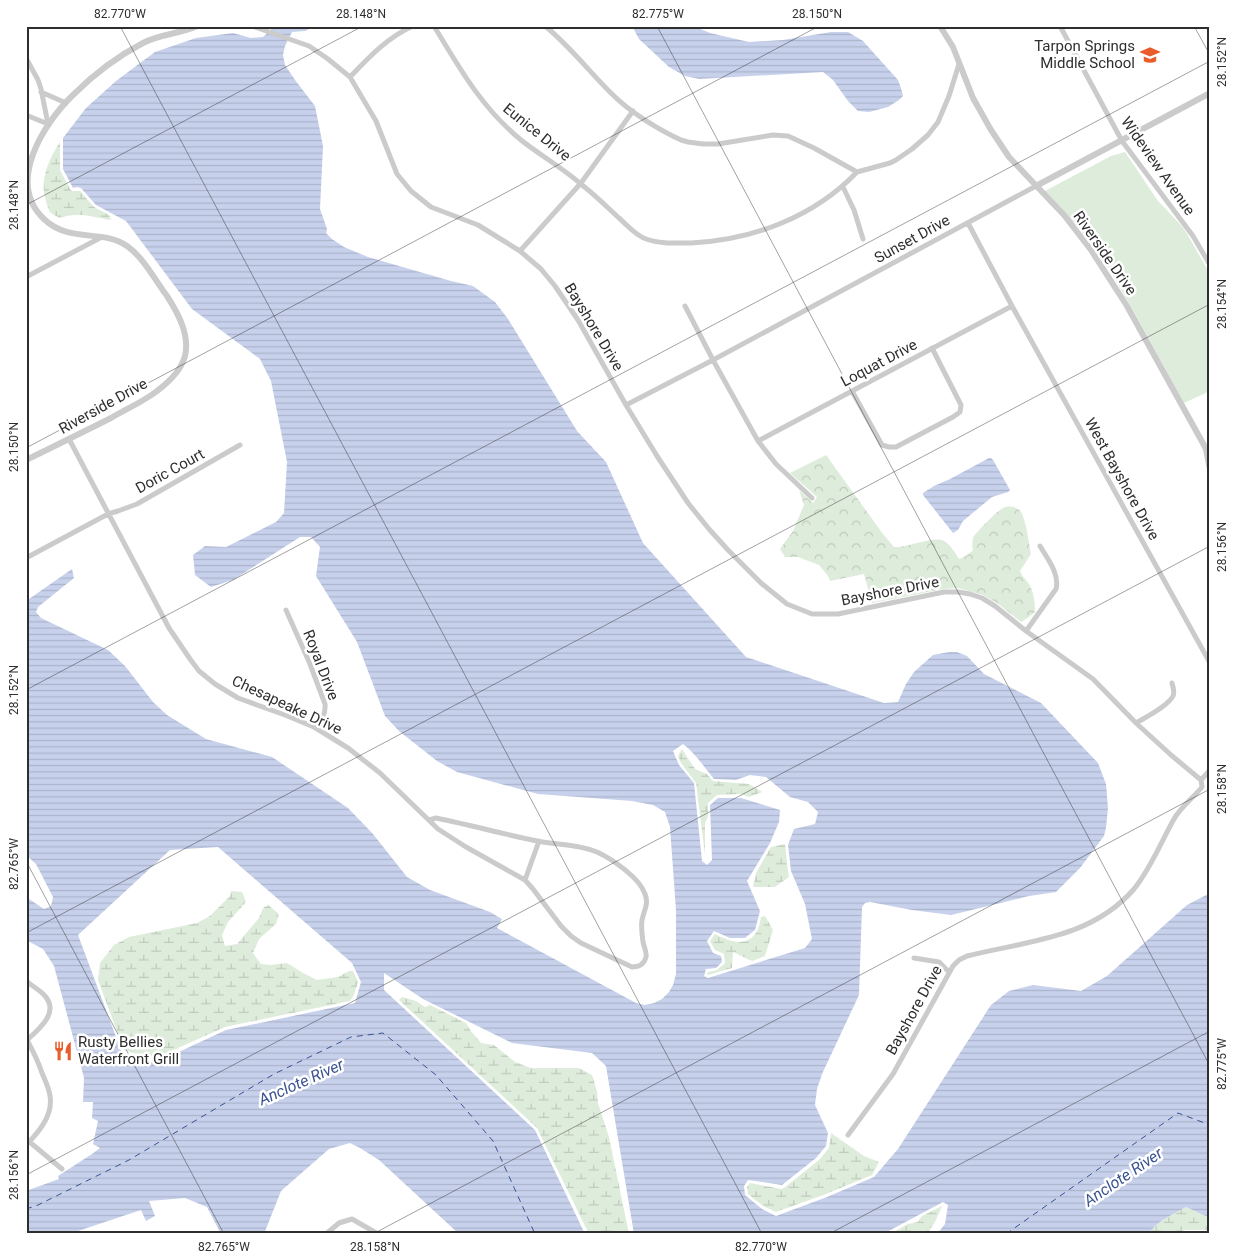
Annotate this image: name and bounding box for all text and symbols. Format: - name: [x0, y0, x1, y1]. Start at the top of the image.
- text: 82.770°W: [94, 7, 146, 21]
- text: 28.148°N: [336, 7, 386, 21]
- text: 82.775°W: [632, 7, 684, 21]
- text: 28.150°N: [792, 7, 842, 21]
- place label: Tarpon Springs Middle School: [1034, 37, 1135, 72]
- text: 28.152°N: [1215, 37, 1229, 87]
- school or university icon: Tarpon Springs Middle School: [1139, 44, 1161, 66]
- street label: Eunice Drive: [500, 99, 574, 165]
- street label: Wideview Avenue: [1117, 113, 1199, 219]
- text: 28.148°N: [7, 180, 21, 230]
- street label: Riverside Drive: [1069, 208, 1141, 298]
- street label: Sunset Drive: [871, 211, 953, 267]
- text: 28.154°N: [1215, 279, 1229, 329]
- street label: Bayshore Drive: [561, 280, 627, 374]
- street label: Loquat Drive: [838, 335, 920, 391]
- street label: Riverside Drive: [56, 374, 150, 438]
- street label: West Bayshore Drive: [1081, 415, 1163, 543]
- text: 28.150°N: [7, 422, 21, 472]
- street label: Doric Court: [133, 445, 208, 497]
- text: 28.156°N: [1215, 522, 1229, 572]
- street label: Bayshore Drive: [840, 573, 941, 609]
- street label: Royal Drive: [299, 627, 343, 703]
- text: 28.152°N: [7, 665, 21, 715]
- street label: Chesapeake Drive: [229, 672, 345, 738]
- text: 28.158°N: [1215, 764, 1229, 814]
- text: 82.765°W: [7, 838, 21, 890]
- street label: Bayshore Drive: [882, 962, 946, 1058]
- place label: Rusty Bellies Waterfront Grill: [78, 1033, 179, 1068]
- text: 82.775°W: [1215, 1038, 1229, 1090]
- restaurant icon: Rusty Bellies Waterfront Grill: [52, 1040, 74, 1062]
- water label: Anclote River: [255, 1055, 347, 1110]
- water label: Anclote River: [1079, 1143, 1167, 1211]
- text: 28.156°N: [7, 1150, 21, 1200]
- text: 82.765°W: [198, 1240, 250, 1254]
- text: 28.158°N: [350, 1240, 400, 1254]
- text: 82.770°W: [735, 1240, 787, 1254]

